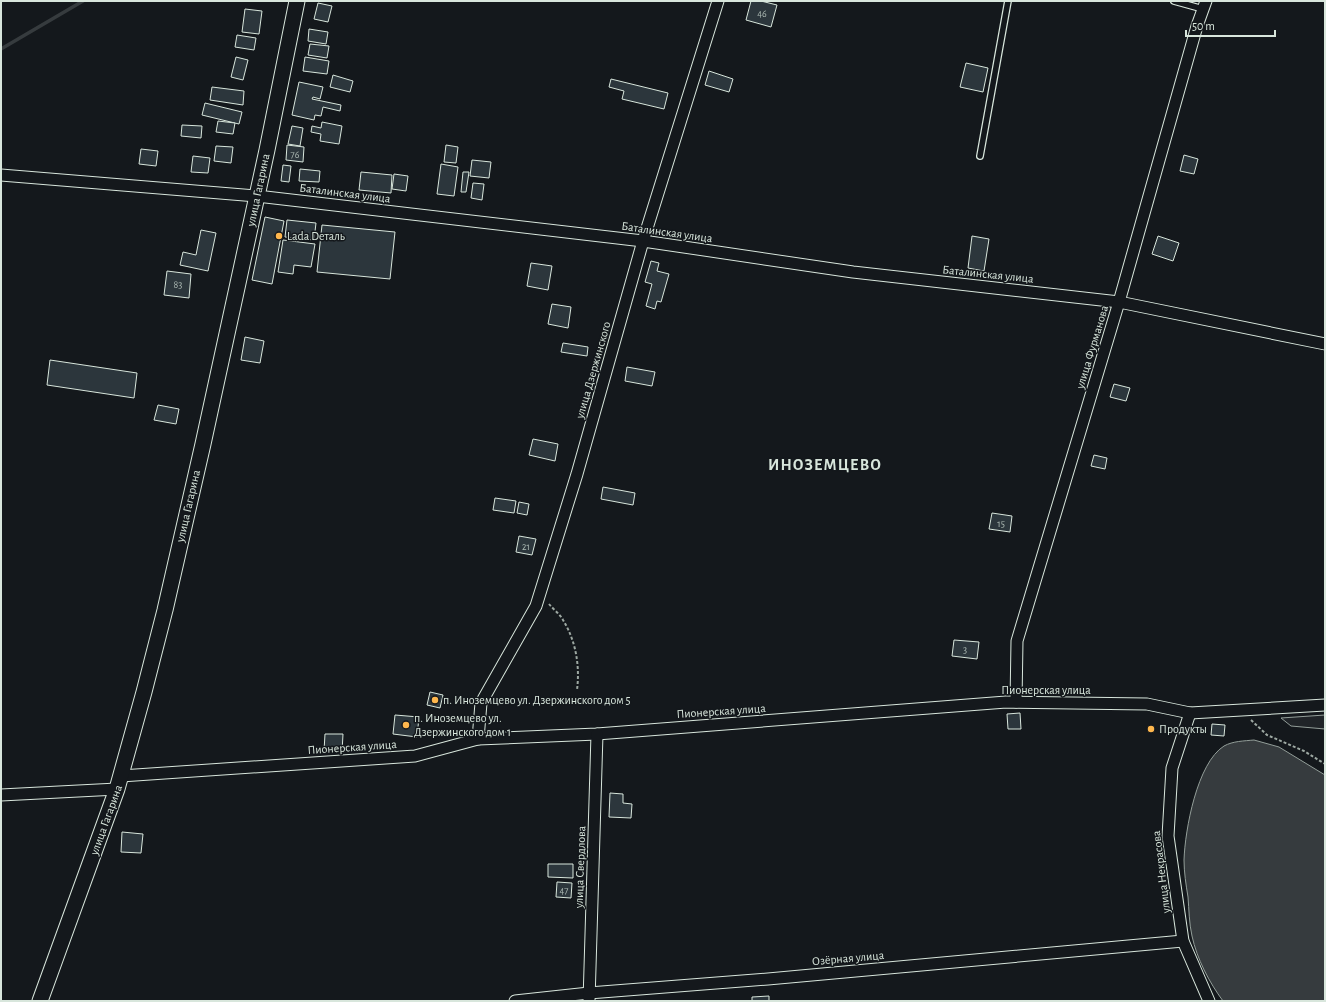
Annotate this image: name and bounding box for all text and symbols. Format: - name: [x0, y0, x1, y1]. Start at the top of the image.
- house number: 46: [757, 9, 767, 19]
- scale bar: [1186, 12, 1275, 38]
- text: 50 m: [1192, 20, 1215, 32]
- house number: 76: [291, 150, 300, 160]
- street label: улица Гагарина: [244, 152, 273, 229]
- street label: Баталинская улица: [299, 181, 392, 206]
- street label: Баталинская улица: [621, 220, 714, 245]
- place label: Lada Dеталь: [287, 230, 345, 242]
- marker: Lada Dеталь: [274, 231, 284, 241]
- street label: Баталинская улица: [942, 263, 1035, 286]
- house number: 83: [174, 280, 182, 290]
- street label: улица Фурманова: [1073, 303, 1111, 391]
- street label: улица Дзержинского: [573, 320, 614, 421]
- district label: ИНОЗЕМЦЕВО: [768, 457, 882, 473]
- street label: улица Гагарина: [174, 468, 203, 545]
- house number: 15: [997, 519, 1005, 529]
- house number: 21: [522, 542, 530, 552]
- house number: 3: [963, 645, 967, 655]
- street label: Пионерская улица: [1001, 684, 1091, 697]
- place label: п. Иноземцево ул. Дзержинского дом 5: [443, 694, 631, 707]
- marker: п. Иноземцево ул. Дзержинского дом 5: [430, 695, 440, 705]
- street label: Пионерская улица: [676, 702, 767, 721]
- place label: п. Иноземцево ул. Дзержинского дом 1: [414, 712, 511, 738]
- marker: п. Иноземцево ул. Дзержинского дом 1: [401, 720, 411, 730]
- place label: Продукты: [1159, 723, 1207, 736]
- marker: Продукты: [1146, 724, 1156, 734]
- street label: Пионерская улица: [307, 738, 398, 757]
- street label: улица Гагарина: [87, 783, 125, 858]
- street label: улица Свердлова: [573, 825, 588, 909]
- street label: улица Некрасова: [1150, 829, 1173, 915]
- house number: 47: [560, 886, 568, 896]
- street label: Озёрная улица: [811, 949, 885, 968]

